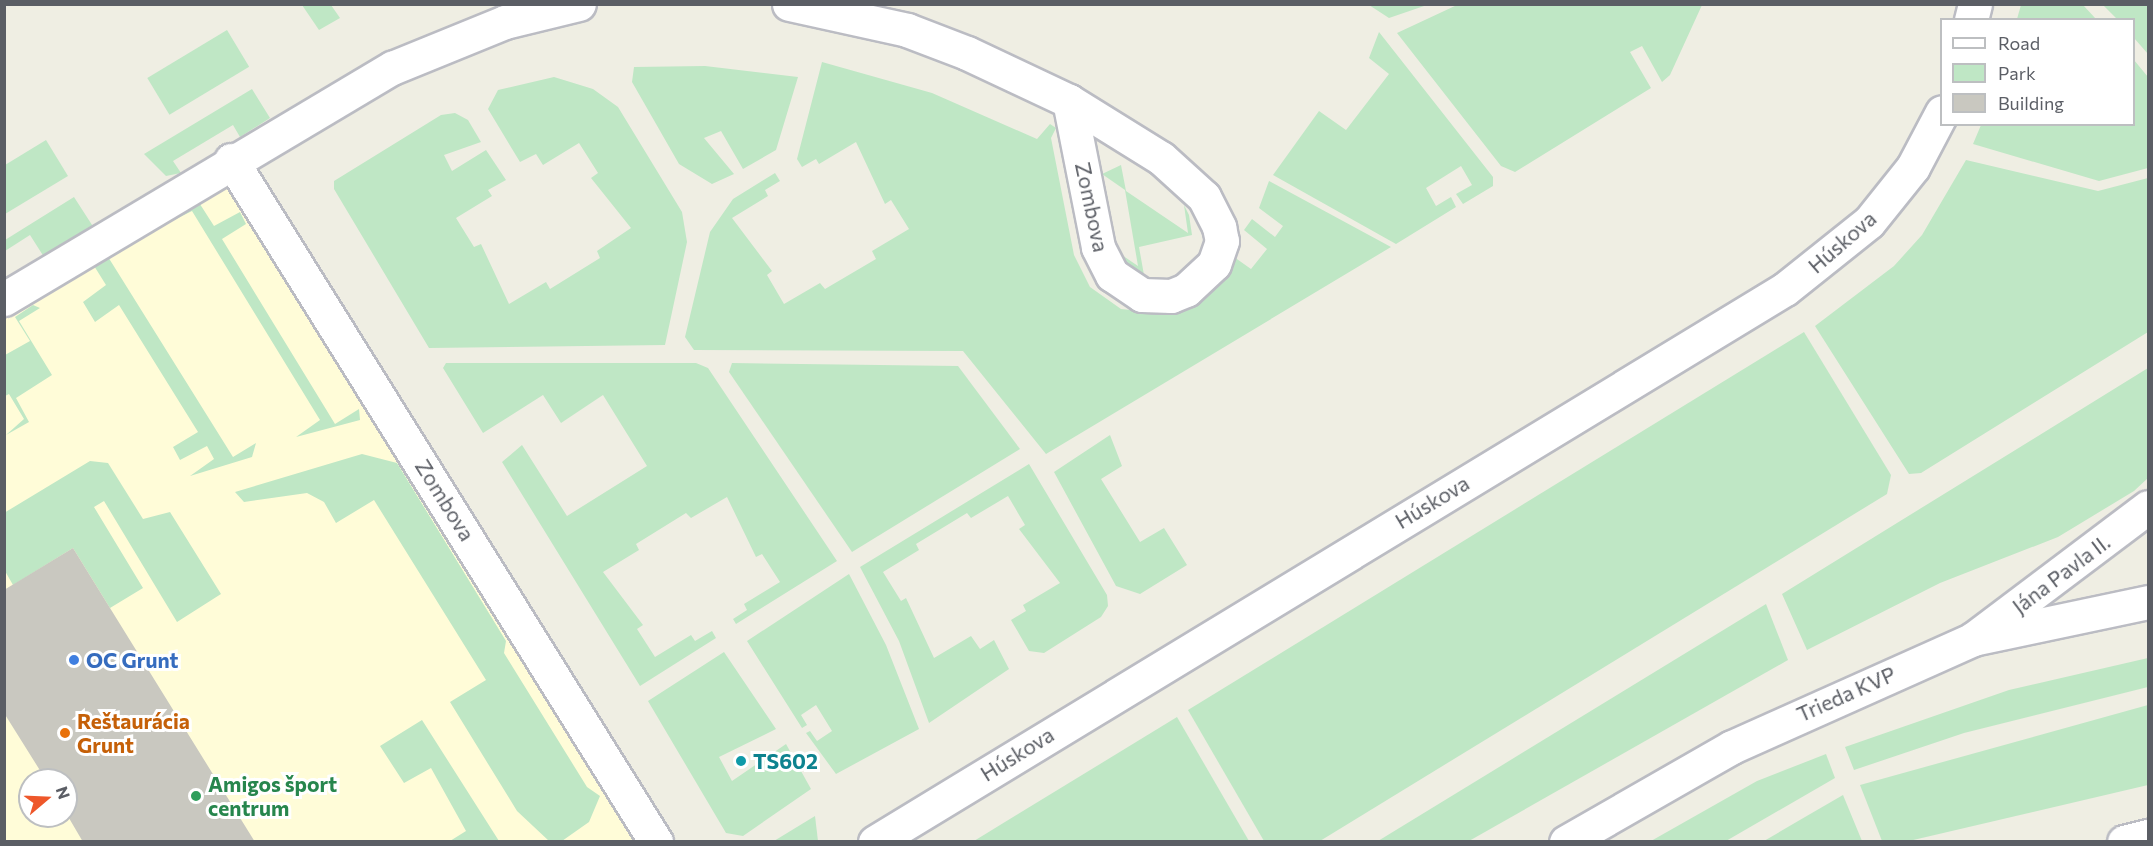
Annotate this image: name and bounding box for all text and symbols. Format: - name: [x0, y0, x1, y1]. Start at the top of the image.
- legend: [1940, 18, 2135, 126]
- text: Road: [1998, 32, 2040, 54]
- text: Park: [1998, 62, 2036, 84]
- text: Building: [1998, 92, 2064, 114]
- street label: Zombova: [1070, 160, 1114, 254]
- street label: Húskova: [1803, 206, 1881, 278]
- street label: Zombova: [410, 455, 480, 545]
- street label: Húskova: [1391, 470, 1473, 534]
- street label: Jána Pavla II.: [2007, 529, 2115, 619]
- place label: OC Grunt: [86, 647, 178, 673]
- marker: OC Grunt: [67, 653, 81, 667]
- street label: Trieda KVP: [1793, 661, 1899, 727]
- place label: Reštaurácia Grunt: [77, 708, 190, 758]
- street label: Húskova: [976, 722, 1058, 786]
- marker: Reštaurácia Grunt: [58, 726, 72, 740]
- place label: TS602: [753, 748, 818, 774]
- marker: TS602: [734, 754, 748, 768]
- north arrow: [18, 768, 78, 828]
- place label: Amigos šport centrum: [208, 771, 337, 821]
- text: N: [53, 784, 75, 801]
- marker: Amigos šport centrum: [189, 789, 203, 803]

